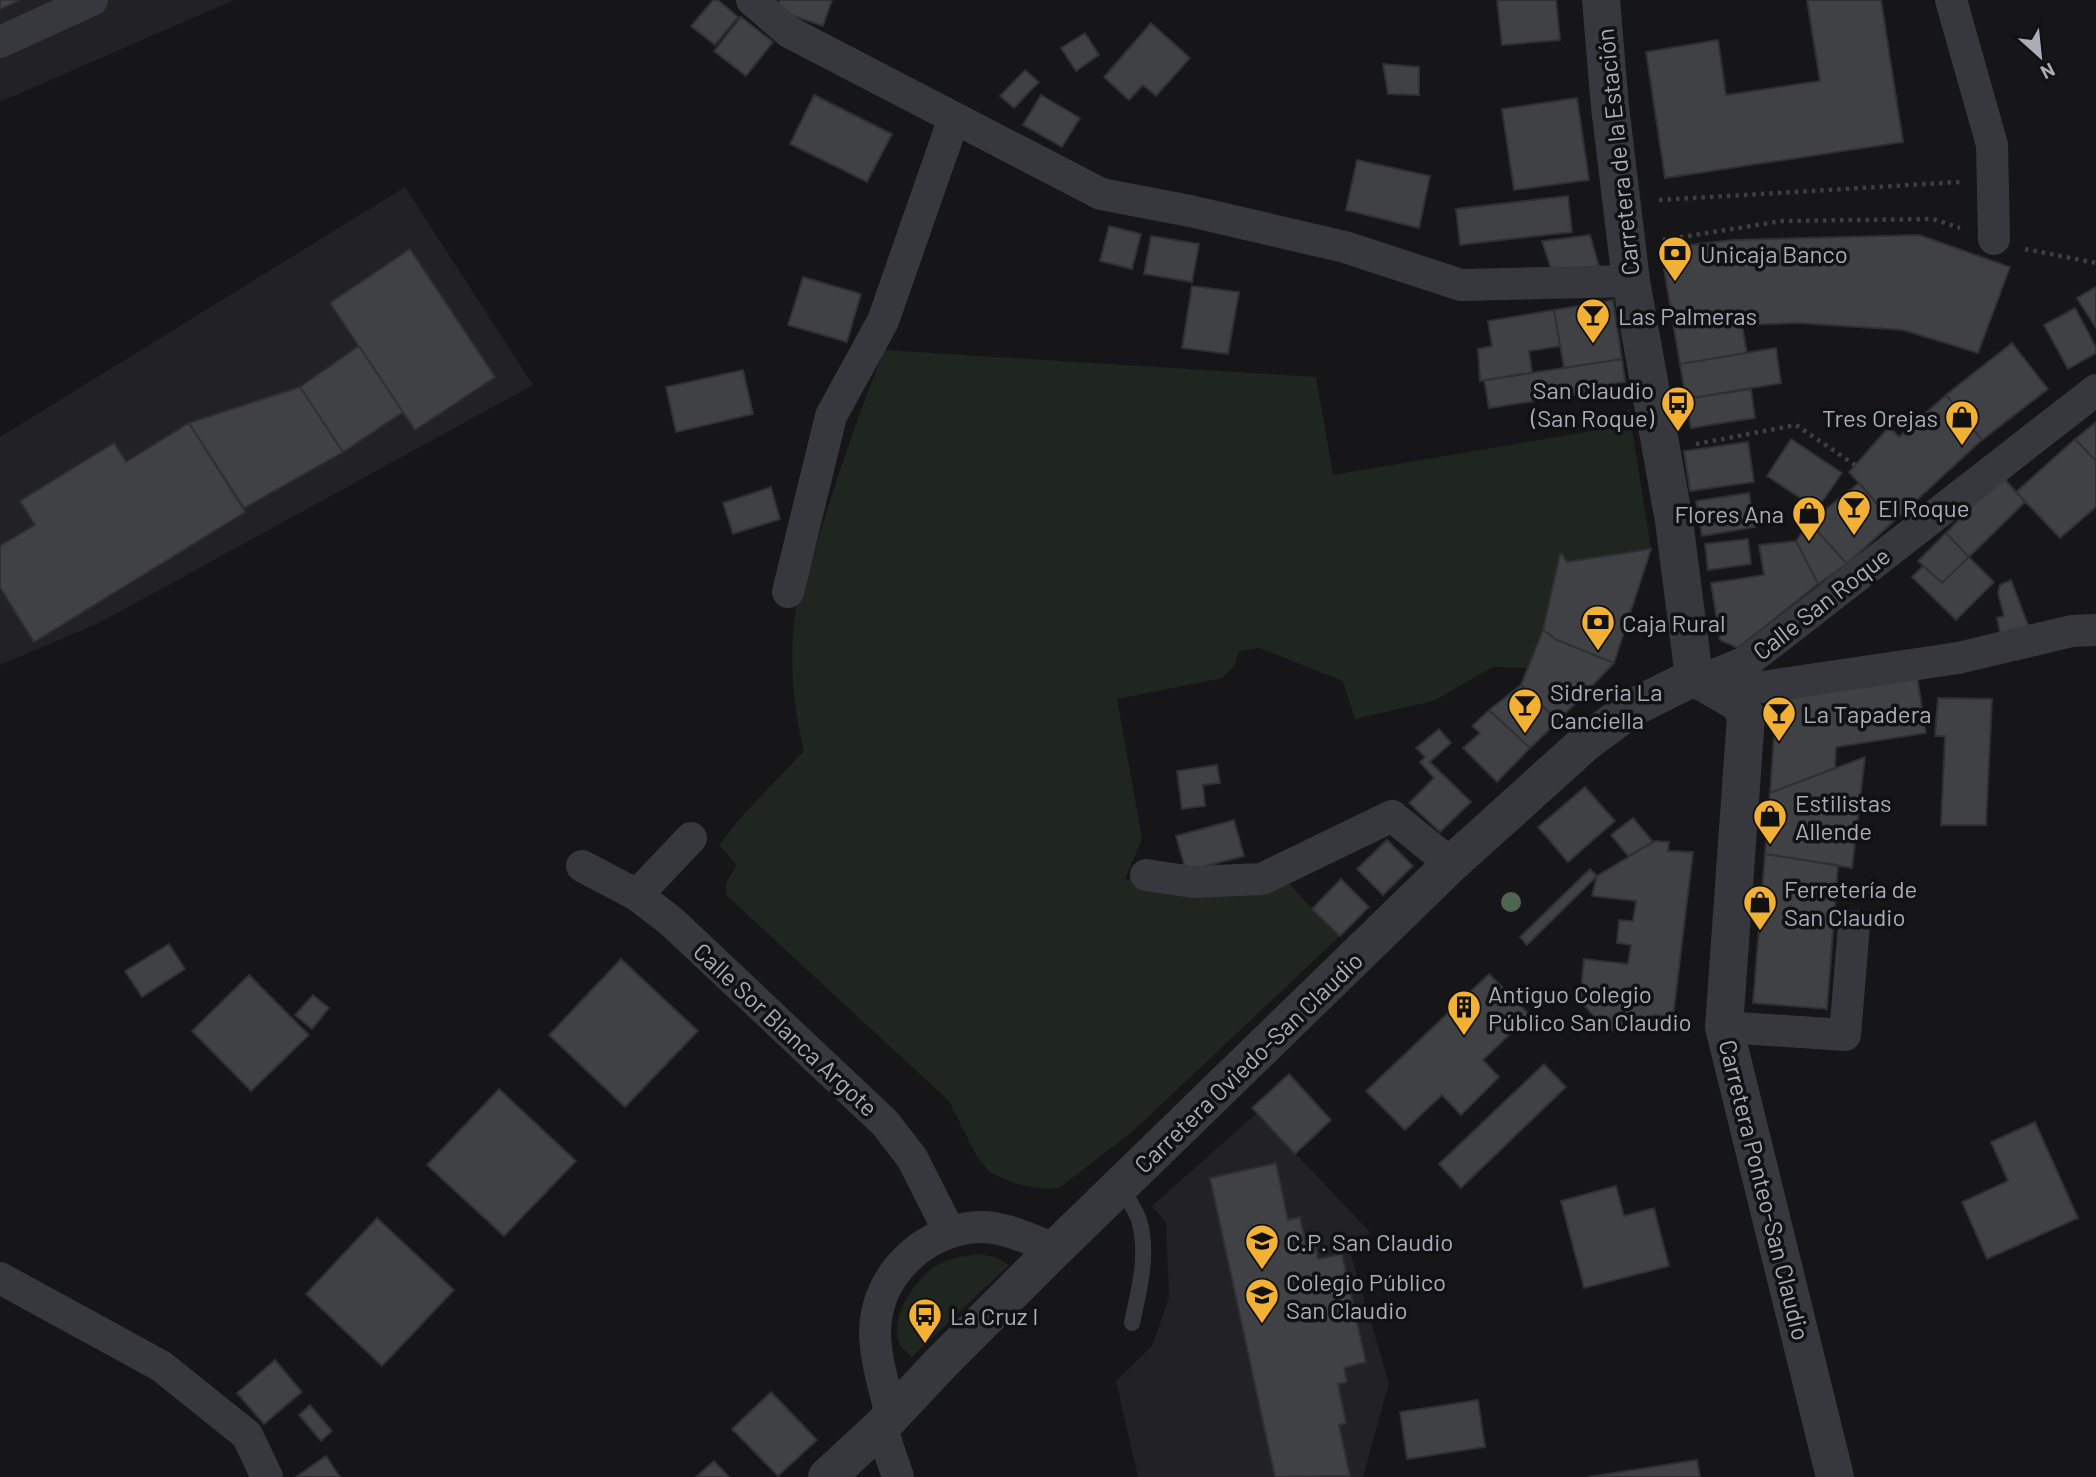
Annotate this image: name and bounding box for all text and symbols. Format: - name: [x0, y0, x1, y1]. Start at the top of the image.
- north arrow: [2005, 21, 2075, 91]
- street label: Carretera de la Estación: [1590, 27, 1644, 277]
- text: N: [2037, 58, 2059, 85]
- bank icon: Unicaja Banco: [1656, 234, 1694, 283]
- place label: Unicaja Banco: [1700, 239, 1848, 268]
- bar icon: Las Palmeras: [1574, 296, 1612, 345]
- place label: Las Palmeras: [1618, 301, 1757, 330]
- place label: San Claudio (San Roque): [1530, 375, 1655, 432]
- bus stop icon: San Claudio (San Roque): [1659, 384, 1697, 433]
- shop icon: Tres Orejas: [1943, 398, 1981, 447]
- place label: Tres Orejas: [1822, 403, 1938, 432]
- bar icon: El Roque: [1835, 488, 1873, 537]
- place label: El Roque: [1878, 493, 1969, 522]
- shop icon: Flores Ana: [1790, 494, 1828, 543]
- place label: Flores Ana: [1674, 499, 1784, 528]
- street label: Calle San Roque: [1747, 541, 1895, 665]
- bank icon: Caja Rural: [1579, 603, 1617, 652]
- place label: Caja Rural: [1622, 608, 1726, 637]
- place label: Sidreria La Canciella: [1550, 677, 1662, 734]
- bar icon: Sidreria La Canciella: [1506, 686, 1544, 735]
- bar icon: La Tapadera: [1760, 694, 1798, 743]
- place label: La Tapadera: [1803, 699, 1932, 728]
- place label: Estilistas Allende: [1795, 788, 1892, 845]
- shop icon: Estilistas Allende: [1751, 797, 1789, 846]
- place label: Ferretería de San Claudio: [1784, 874, 1917, 931]
- shop icon: Ferretería de San Claudio: [1741, 883, 1779, 932]
- street label: Calle Sor Blanca Argote: [688, 936, 884, 1122]
- street label: Carretera Oviedo-San Claudio: [1128, 945, 1368, 1179]
- place label: Antiguo Colegio Público San Claudio: [1488, 979, 1692, 1036]
- building icon: Antiguo Colegio Público San Claudio: [1445, 988, 1483, 1037]
- street label: Carretera Ponteo-San Claudio: [1714, 1037, 1816, 1343]
- school or university icon: C.P. San Claudio: [1243, 1222, 1281, 1271]
- place label: C.P. San Claudio: [1286, 1227, 1453, 1256]
- place label: Colegio Público San Claudio: [1286, 1267, 1446, 1324]
- school or university icon: Colegio Público San Claudio: [1243, 1276, 1281, 1325]
- bus stop icon: La Cruz I: [906, 1296, 944, 1345]
- place label: La Cruz I: [950, 1301, 1039, 1330]

